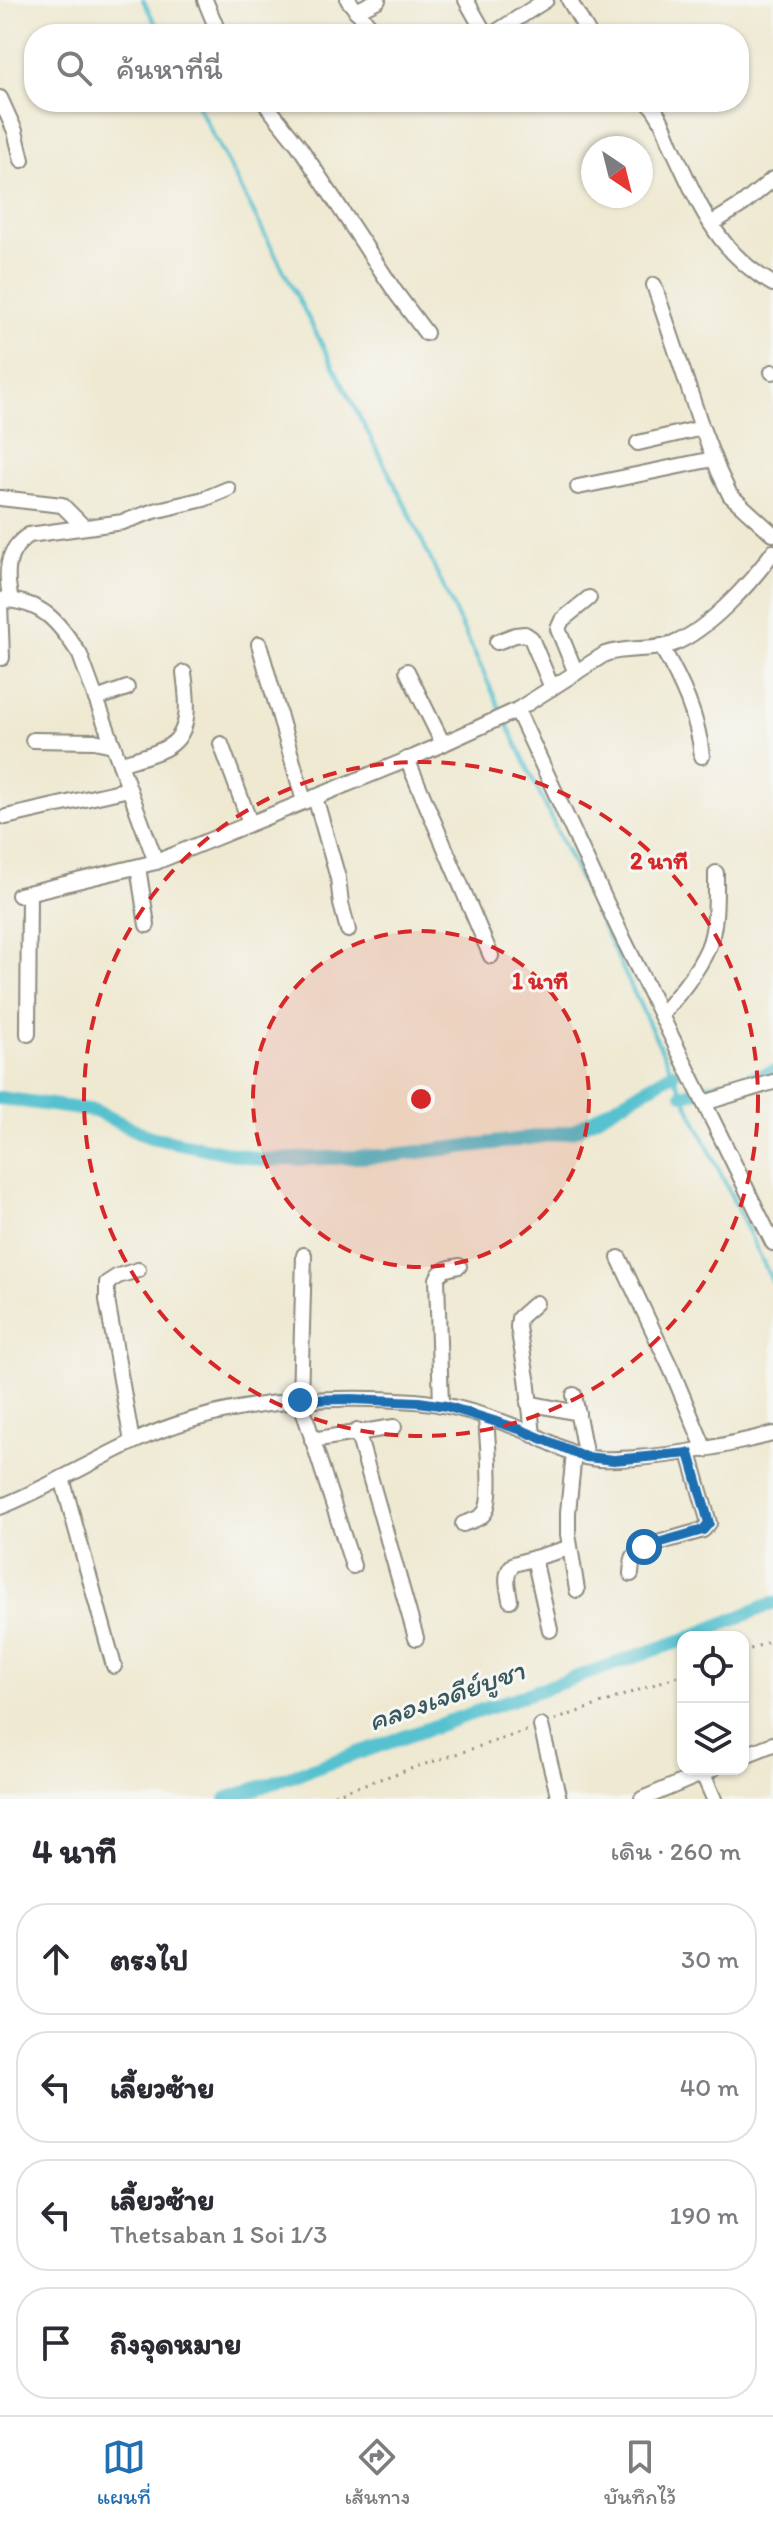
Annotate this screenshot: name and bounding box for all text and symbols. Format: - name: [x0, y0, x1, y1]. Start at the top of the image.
- search box: [24, 24, 749, 112]
- icon: search: [52, 46, 96, 90]
- text: ค้นหาที่นี่: [116, 50, 223, 87]
- north arrow: [581, 136, 653, 208]
- text: 2 นาที: [630, 846, 688, 875]
- text: 1 นาที: [512, 966, 568, 995]
- centre of rings: [407, 1085, 435, 1113]
- route end: [282, 1382, 318, 1418]
- route start: [626, 1529, 662, 1565]
- map controls: [677, 1631, 749, 1775]
- button: locate: [677, 1631, 749, 1703]
- water label: คลองเจดีย์บูชา: [363, 1652, 530, 1739]
- button: layers: [677, 1703, 749, 1775]
- text: 4 นาที: [32, 1831, 117, 1872]
- text: เดิน · 260 m: [611, 1835, 741, 1867]
- icon: ahead: [34, 1937, 78, 1981]
- text: ตรงไป: [110, 1941, 188, 1978]
- text: 30 m: [681, 1943, 739, 1975]
- icon: left: [34, 2065, 78, 2109]
- text: เลี้ยวซ้าย: [110, 2069, 214, 2106]
- text: 40 m: [680, 2071, 739, 2103]
- text: เลี้ยวซ้าย: [110, 2181, 214, 2218]
- icon: left: [34, 2193, 78, 2237]
- text: 190 m: [670, 2199, 739, 2231]
- text: Thetsaban 1 Soi 1/3: [110, 2218, 327, 2250]
- icon: arrive: [34, 2321, 78, 2365]
- text: ถึงจุดหมาย: [110, 2325, 241, 2362]
- tab: แผนที่: [97, 2435, 151, 2510]
- tab: เส้นทาง: [345, 2435, 410, 2510]
- tab: บันทึกไว้: [604, 2435, 676, 2510]

